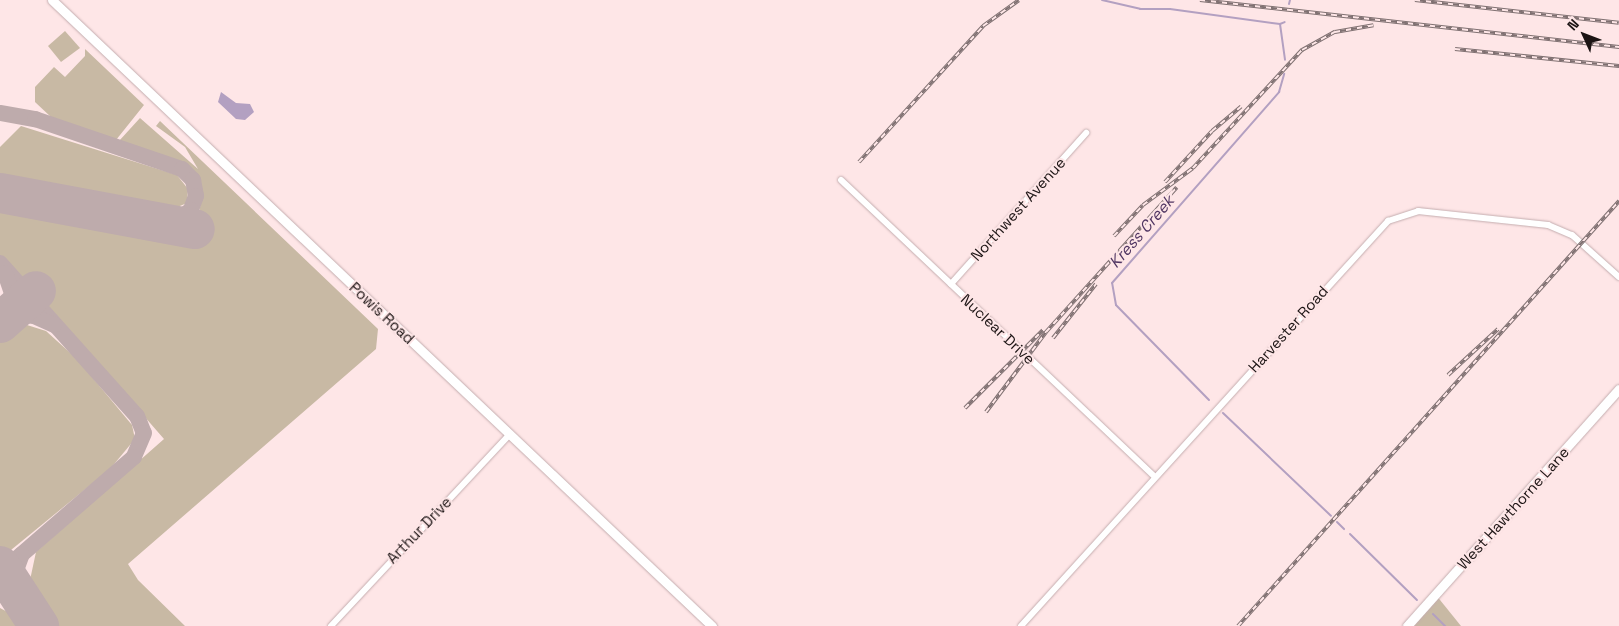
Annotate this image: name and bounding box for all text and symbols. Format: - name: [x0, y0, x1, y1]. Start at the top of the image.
- north arrow: [1559, 10, 1609, 60]
- text: N: [1563, 15, 1583, 34]
- street label: Northwest Avenue: [967, 154, 1069, 264]
- water label: Kress Creek: [1105, 192, 1179, 272]
- street label: Powis Road: [346, 278, 418, 348]
- street label: Harvester Road: [1244, 282, 1332, 376]
- street label: Nuclear Drive: [957, 290, 1039, 368]
- street label: West Hawthorne Lane: [1453, 443, 1573, 573]
- street label: Arthur Drive: [383, 493, 455, 567]

